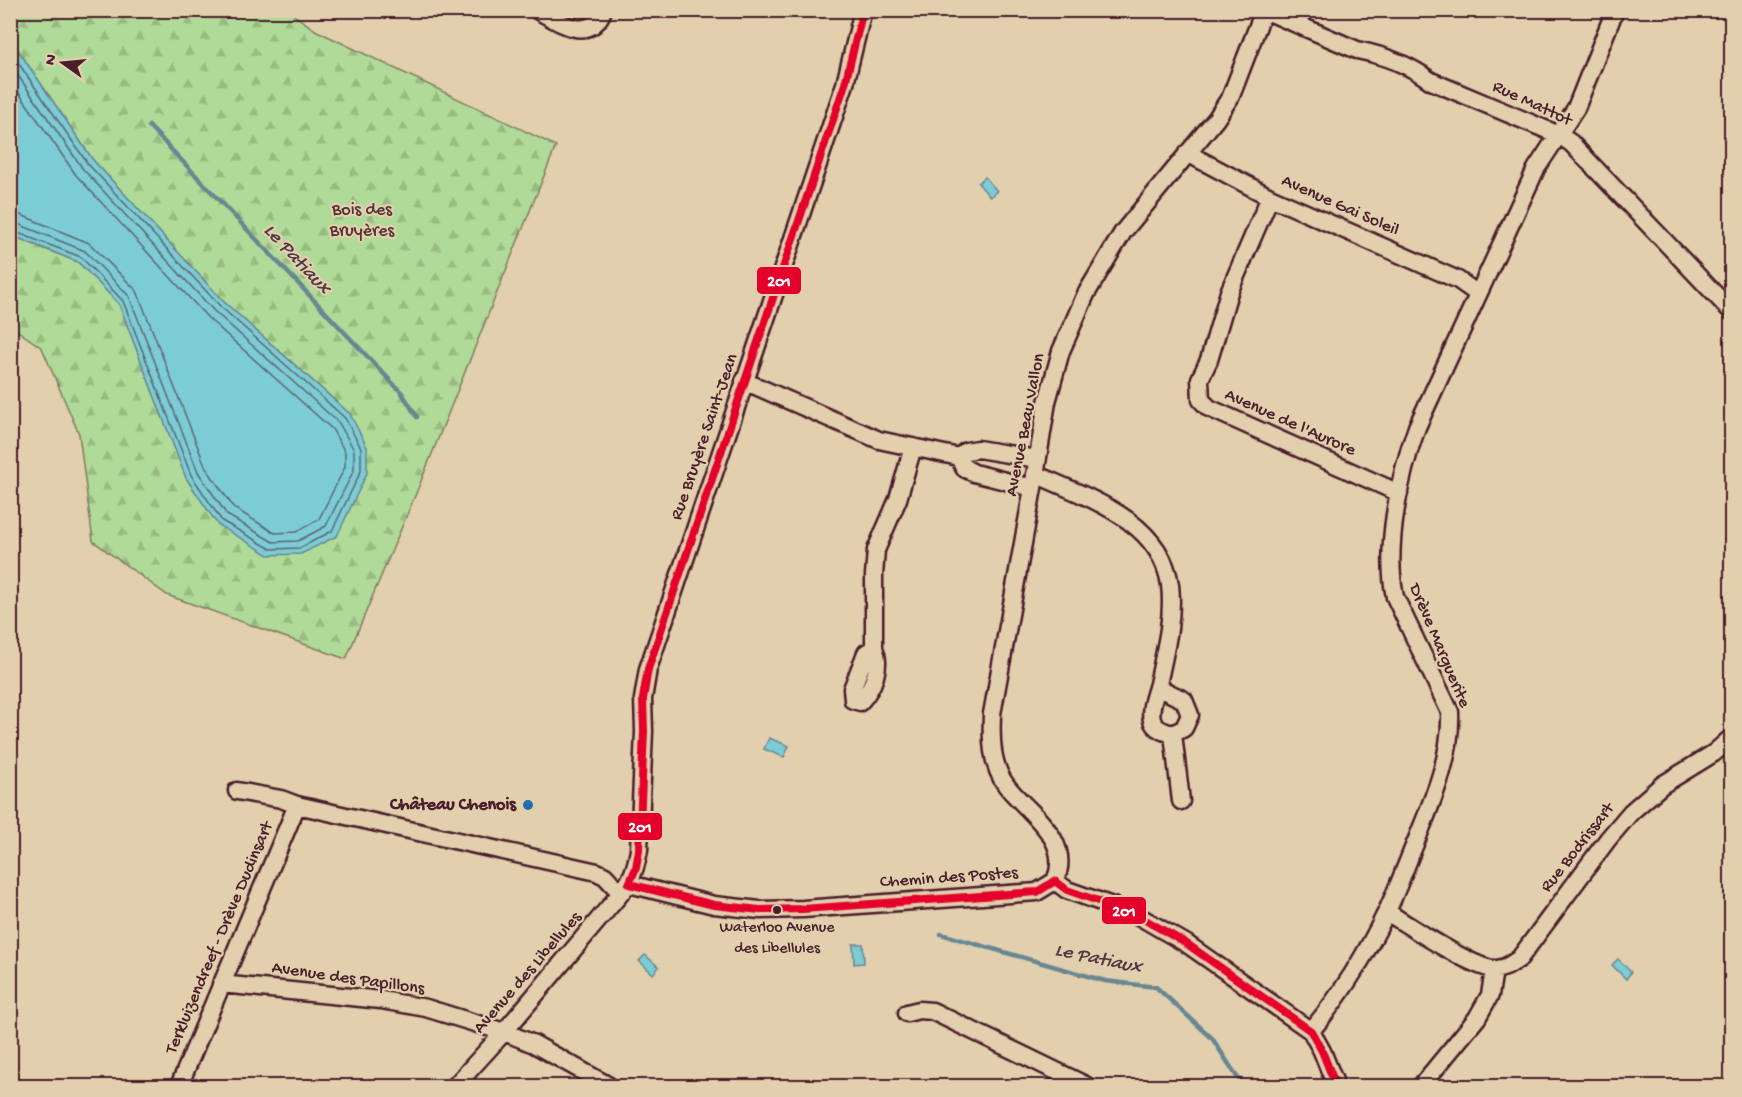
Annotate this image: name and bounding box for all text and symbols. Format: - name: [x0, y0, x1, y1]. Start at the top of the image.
- north arrow: [33, 33, 93, 93]
- text: N: [41, 52, 63, 68]
- street label: Rue Mattot: [1489, 76, 1577, 132]
- street label: Avenue Gai Soleil: [1278, 171, 1402, 241]
- park label: Bois des Bruyères: [329, 200, 396, 242]
- water label: Le Patiaux: [258, 220, 336, 302]
- line badge: 201: [756, 266, 802, 295]
- text: 201: [767, 274, 791, 293]
- street label: Rue Bruyère Saint-Jean: [667, 351, 744, 523]
- street label: Avenue Beau Vallon: [1002, 351, 1050, 498]
- street label: Avenue de l'Aurore: [1221, 385, 1360, 462]
- street label: Drève Marguerite: [1403, 580, 1475, 712]
- place label: Château Chenois: [389, 795, 517, 816]
- marker: Château Chenois: [521, 798, 535, 812]
- street label: Rue Bodrissart: [1537, 798, 1620, 897]
- line badge: 201: [617, 812, 663, 841]
- street label: Terkluizendreef - Drève Dudinsart: [161, 817, 279, 1058]
- text: 201: [628, 820, 652, 839]
- street label: Chemin des Postes: [879, 863, 1020, 893]
- line badge: 201: [1101, 896, 1147, 925]
- marker: Waterloo Avenue des Libellules: [771, 904, 783, 916]
- text: 201: [1112, 904, 1136, 923]
- street label: Avenue des Libellules: [469, 907, 588, 1038]
- place label: Waterloo Avenue des Libellules: [720, 919, 835, 959]
- water label: Le Patiaux: [1053, 940, 1146, 981]
- street label: Avenue des Papillons: [270, 958, 427, 1000]

